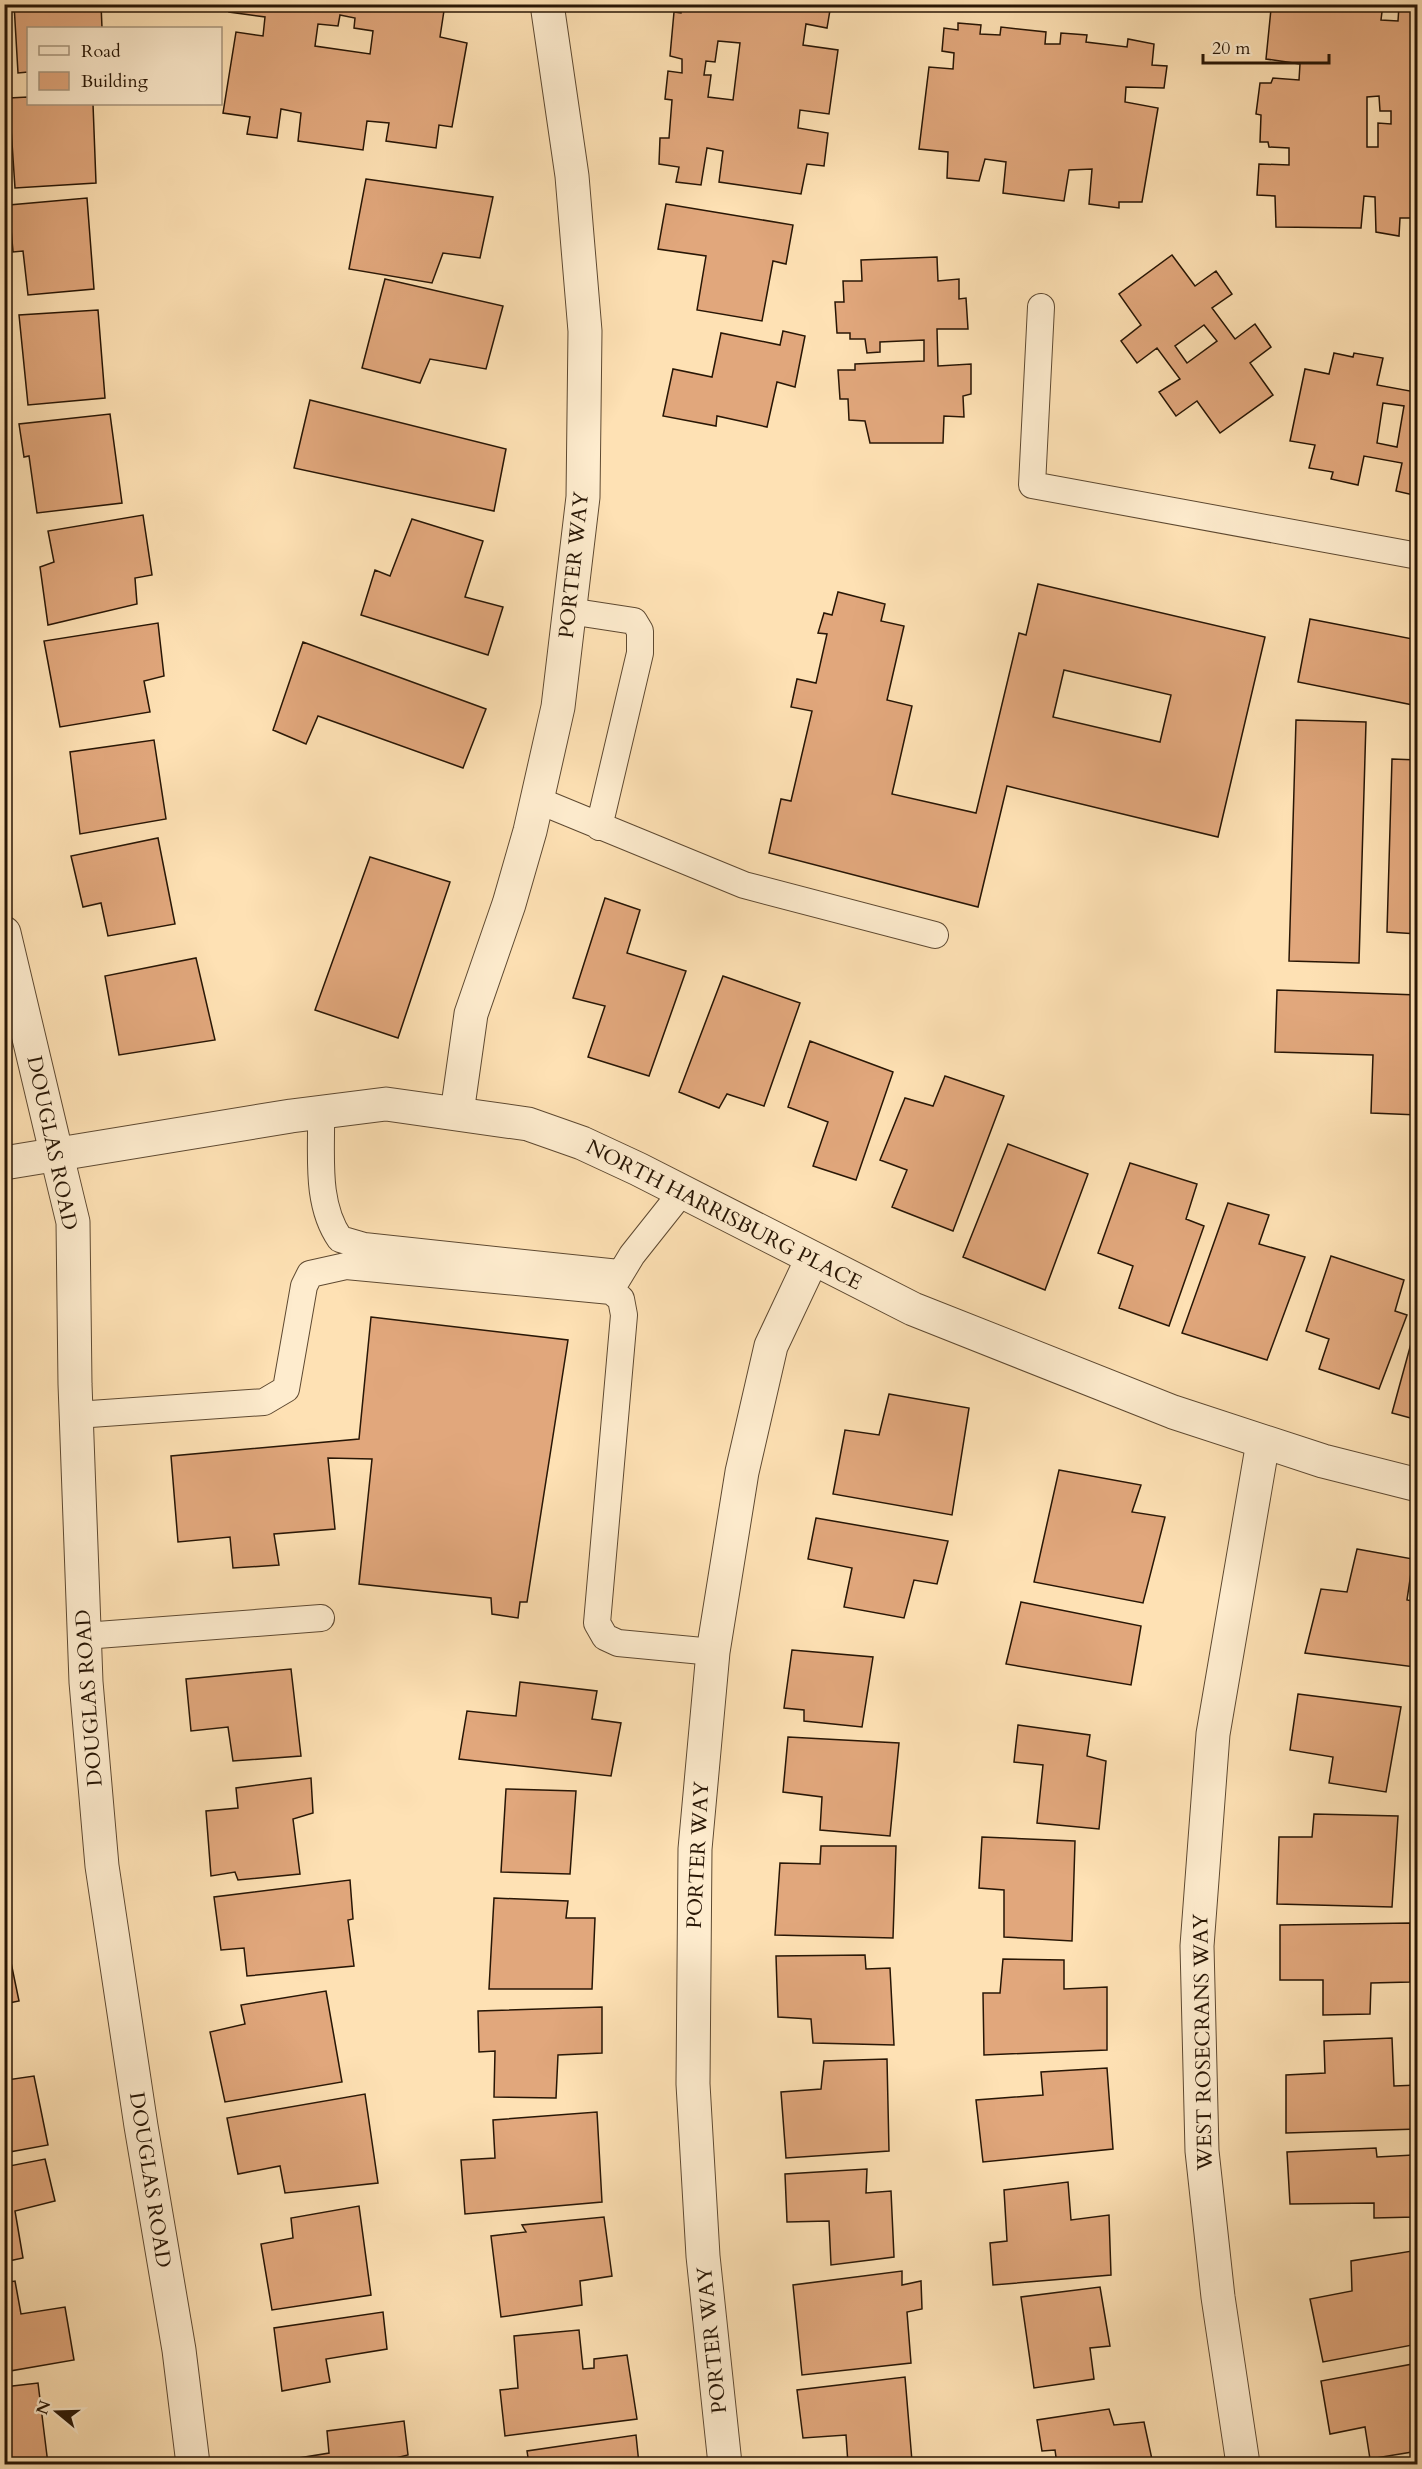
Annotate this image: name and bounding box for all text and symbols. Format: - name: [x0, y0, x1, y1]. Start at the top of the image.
- legend: [27, 27, 222, 105]
- scale bar: [1203, 27, 1329, 65]
- text: 20 m: [1212, 36, 1251, 61]
- text: Road: [81, 39, 121, 64]
- text: Building: [81, 69, 149, 94]
- street label: PORTER WAY: [552, 490, 596, 640]
- street label: DOUGLAS ROAD: [19, 1053, 85, 1233]
- street label: NORTH HARRISBURG PLACE: [581, 1133, 867, 1297]
- street label: DOUGLAS ROAD: [68, 1608, 110, 1788]
- street label: PORTER WAY: [680, 1780, 716, 1929]
- street label: WEST ROSECRANS WAY: [1186, 1913, 1220, 2172]
- street label: DOUGLAS ROAD: [122, 2090, 178, 2270]
- street label: PORTER WAY: [690, 2265, 734, 2415]
- north arrow: [27, 2382, 87, 2442]
- text: N: [31, 2397, 56, 2418]

